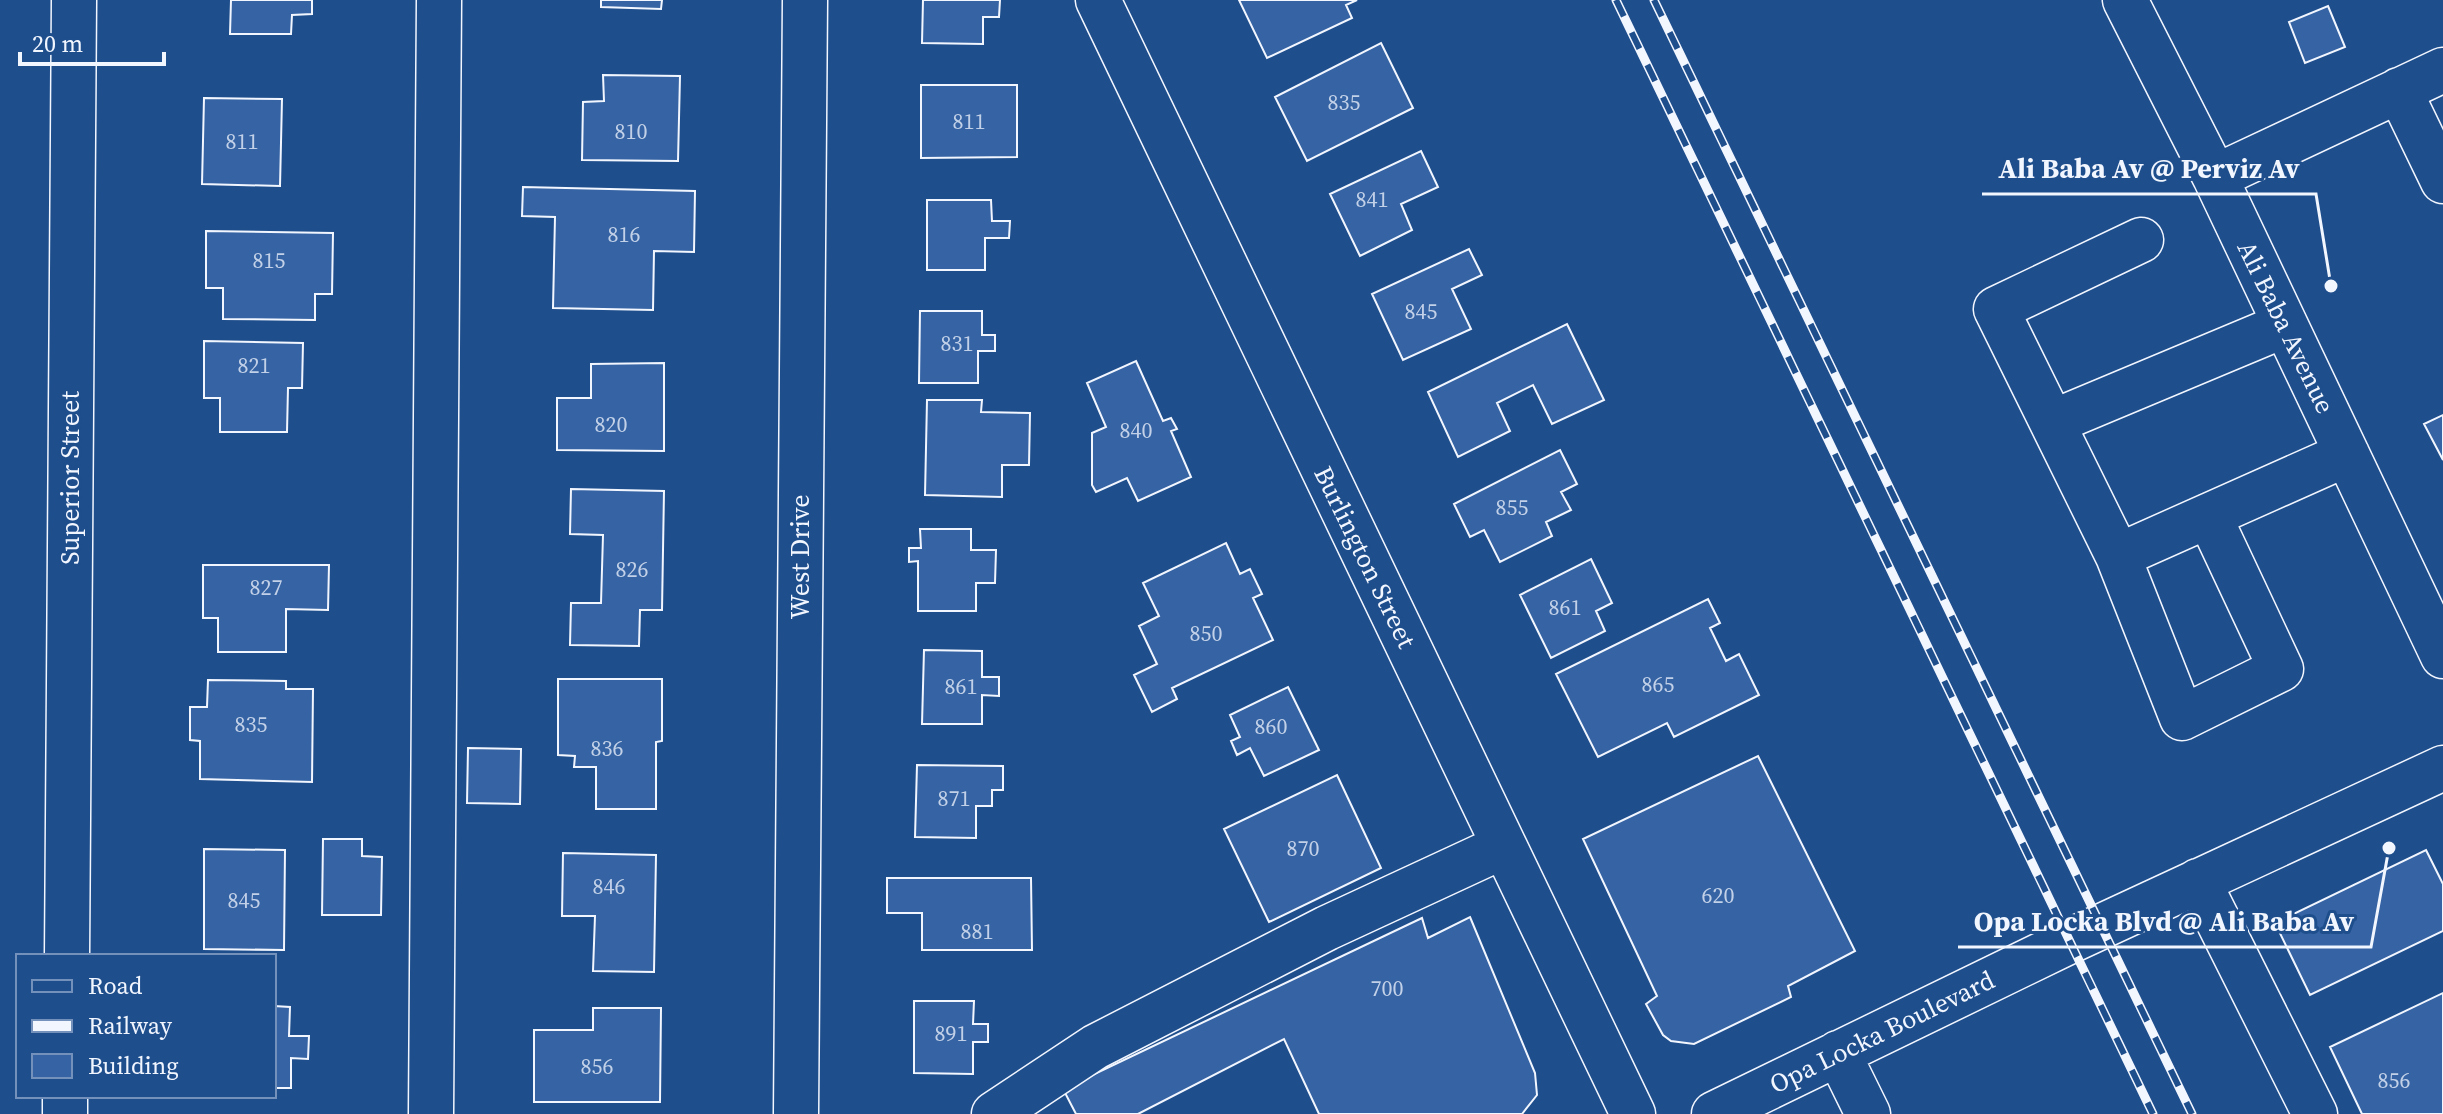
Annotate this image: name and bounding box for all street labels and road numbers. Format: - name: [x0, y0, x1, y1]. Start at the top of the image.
- street label: Ali Baba Avenue: [2229, 235, 2343, 419]
- street label: Superior Street: [52, 391, 88, 565]
- street label: Burlington Street: [1305, 460, 1425, 654]
- street label: West Drive: [782, 495, 818, 619]
- street label: Opa Locka Boulevard: [1764, 962, 2001, 1102]

